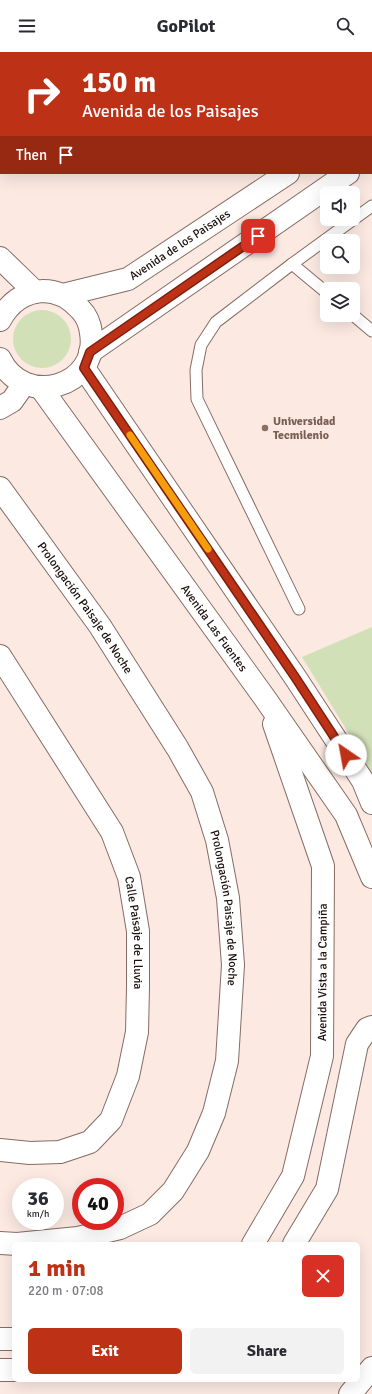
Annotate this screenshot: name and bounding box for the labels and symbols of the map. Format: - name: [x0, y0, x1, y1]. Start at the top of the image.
- street label: Avenida de los Paisajes: [126, 206, 233, 284]
- pin: [241, 219, 275, 253]
- place label: Universidad Tecmilenio: [273, 414, 336, 443]
- marker: Universidad Tecmilenio: [260, 423, 270, 433]
- street label: Prolongación Paisaje de Noche: [34, 539, 136, 677]
- street label: Avenida Las Fuentes: [178, 581, 251, 675]
- position arrow: [325, 734, 367, 776]
- street label: Prolongación Paisaje de Noche: [207, 828, 241, 986]
- street label: Calle Paisaje de Lluvia: [121, 875, 146, 989]
- street label: Avenida Vista a la Campiña: [315, 903, 330, 1041]
- speed limit sign: 40: [72, 1178, 124, 1230]

